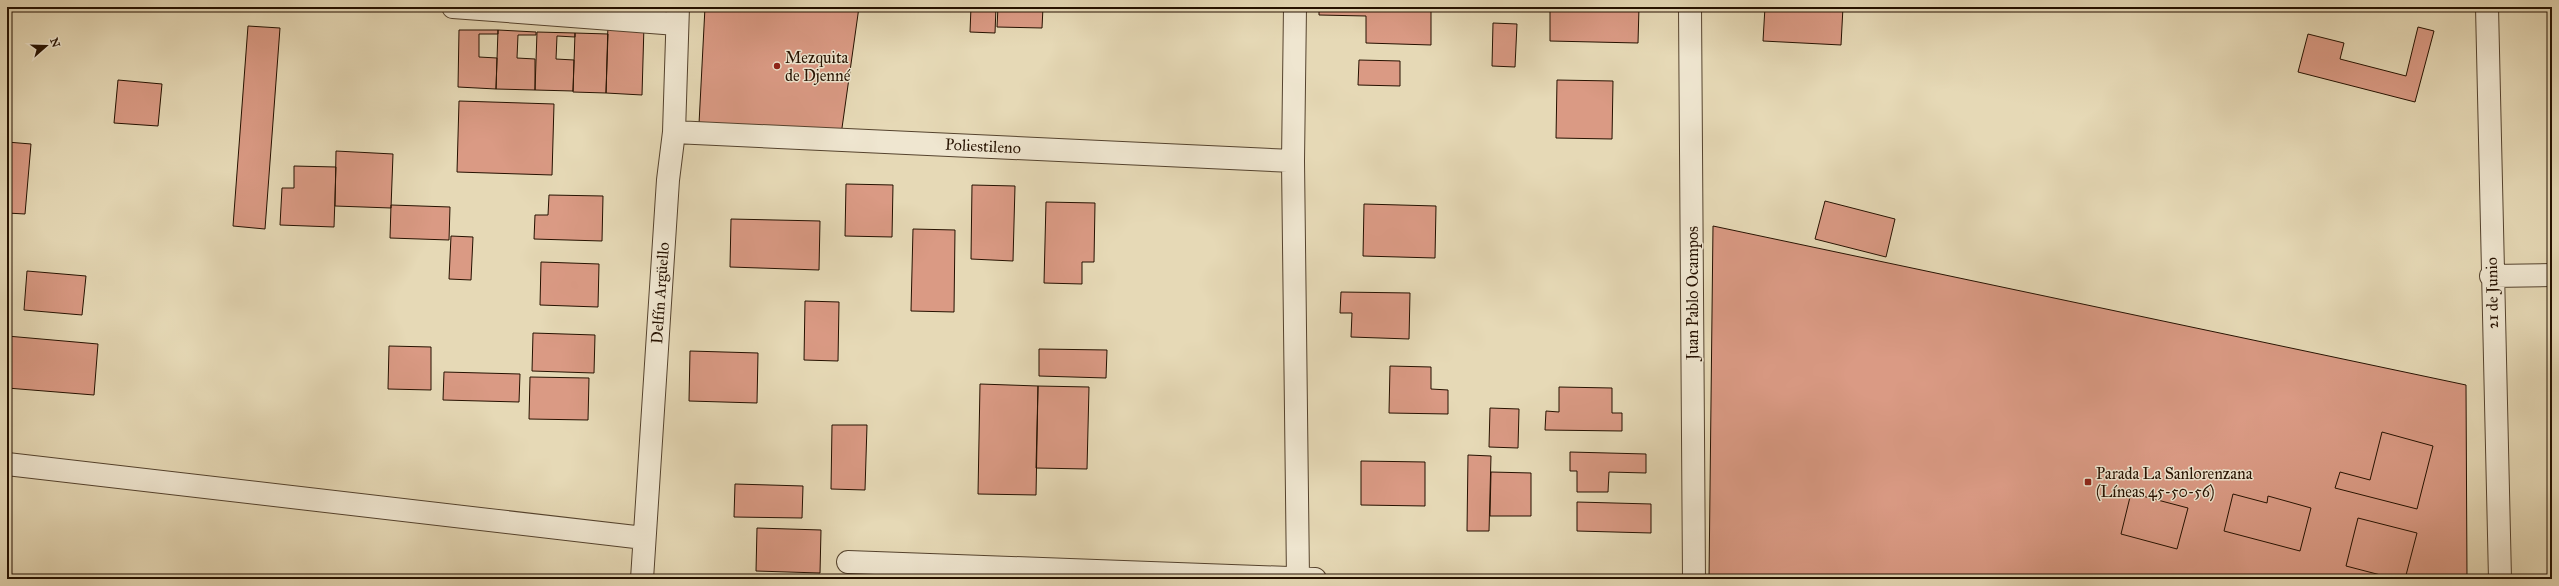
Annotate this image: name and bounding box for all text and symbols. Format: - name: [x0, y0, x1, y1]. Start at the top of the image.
- north arrow: [26, 26, 66, 66]
- text: N: [47, 36, 63, 50]
- place label: Mezquita de Djenné: [785, 48, 851, 85]
- marker: Mezquita de Djenné: [772, 61, 782, 71]
- street label: Poliestileno: [945, 135, 1021, 157]
- street label: Juan Pablo Ocampos: [1683, 226, 1703, 362]
- street label: Delfín Argüello: [647, 242, 674, 345]
- street label: 21 de Junio: [2482, 257, 2503, 329]
- place label: Parada La Sanlorenzana (Líneas 45-50-56): [2096, 464, 2253, 502]
- marker: Parada La Sanlorenzana (Líneas 45-50-56): [2083, 477, 2093, 487]

